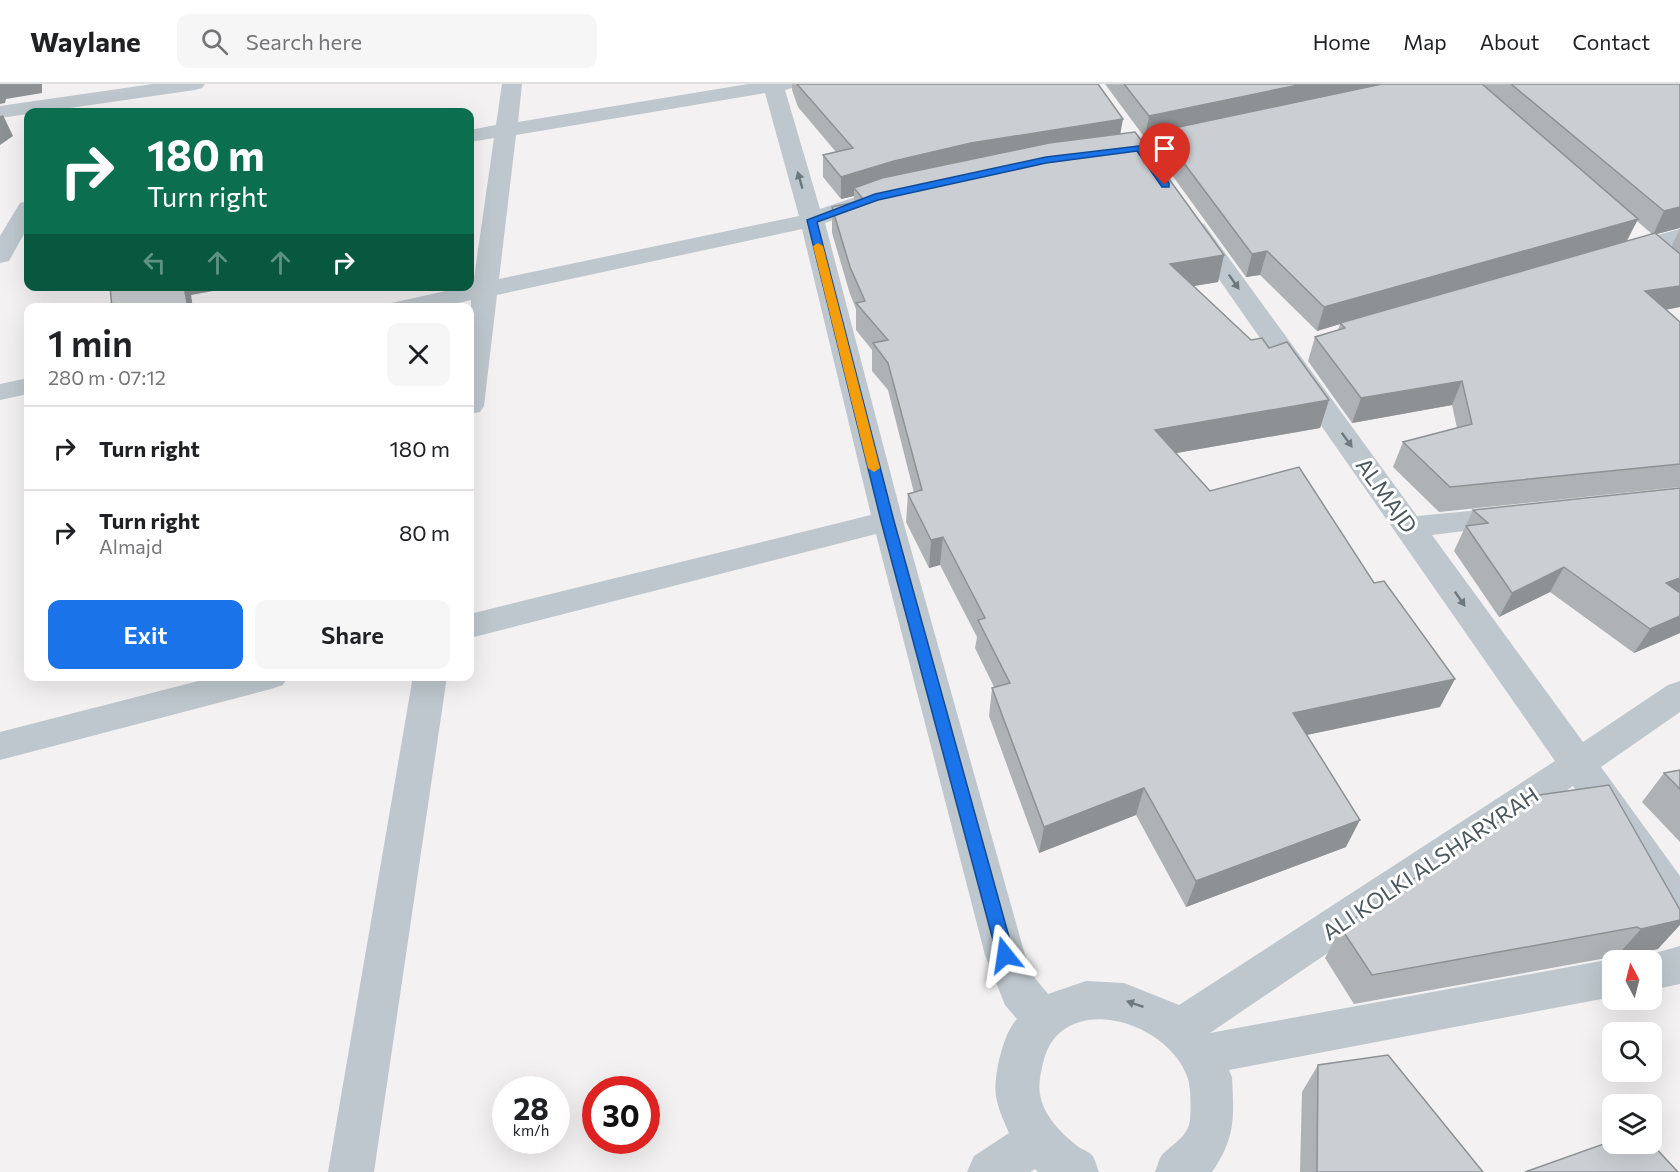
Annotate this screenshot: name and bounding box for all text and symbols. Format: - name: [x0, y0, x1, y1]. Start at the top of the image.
- search box: [177, 14, 597, 68]
- text: Waylane: [30, 24, 141, 58]
- icon: search: [198, 25, 231, 58]
- text: Search here: [246, 28, 362, 55]
- text: Home: [1313, 29, 1370, 54]
- text: Map: [1403, 29, 1447, 54]
- text: About: [1480, 29, 1539, 54]
- text: Contact: [1572, 29, 1650, 54]
- pin: [1139, 123, 1190, 185]
- text: 180 m: [147, 128, 265, 180]
- icon: right: [48, 132, 126, 210]
- icon: arrive: [1148, 132, 1181, 165]
- one-way arrow: [795, 171, 804, 189]
- text: Turn right: [147, 180, 267, 213]
- icon: left: [138, 246, 171, 279]
- icon: ahead: [201, 246, 234, 279]
- icon: ahead: [264, 246, 297, 279]
- icon: right: [327, 246, 360, 279]
- one-way arrow: [1228, 273, 1240, 289]
- text: 1 min: [48, 320, 133, 364]
- button: close: [387, 323, 450, 386]
- text: 280 m · 07:12: [48, 365, 166, 389]
- icon: right: [48, 432, 81, 465]
- one-way arrow: [1341, 432, 1353, 448]
- text: Turn right: [99, 435, 200, 462]
- text: 180 m: [389, 435, 450, 462]
- street label: ALMAJD: [1351, 452, 1423, 538]
- text: Turn right: [99, 507, 200, 534]
- icon: right: [48, 516, 81, 549]
- text: 80 m: [399, 519, 450, 546]
- text: Almajd: [99, 534, 162, 558]
- one-way arrow: [1454, 591, 1465, 607]
- button: Exit: [48, 600, 243, 669]
- button: Share: [255, 600, 450, 669]
- street label: ALI KOLKI ALSHARYRAH: [1317, 780, 1543, 946]
- position arrow: [973, 923, 1037, 987]
- north arrow: [1602, 950, 1662, 1010]
- map controls: [1602, 950, 1662, 1154]
- one-way arrow: [1126, 999, 1144, 1009]
- button: search: [1602, 1022, 1662, 1082]
- speed limit sign: 30: [582, 1076, 660, 1154]
- text: 28: [513, 1089, 549, 1126]
- button: layers: [1602, 1094, 1662, 1154]
- text: km/h: [513, 1121, 549, 1139]

